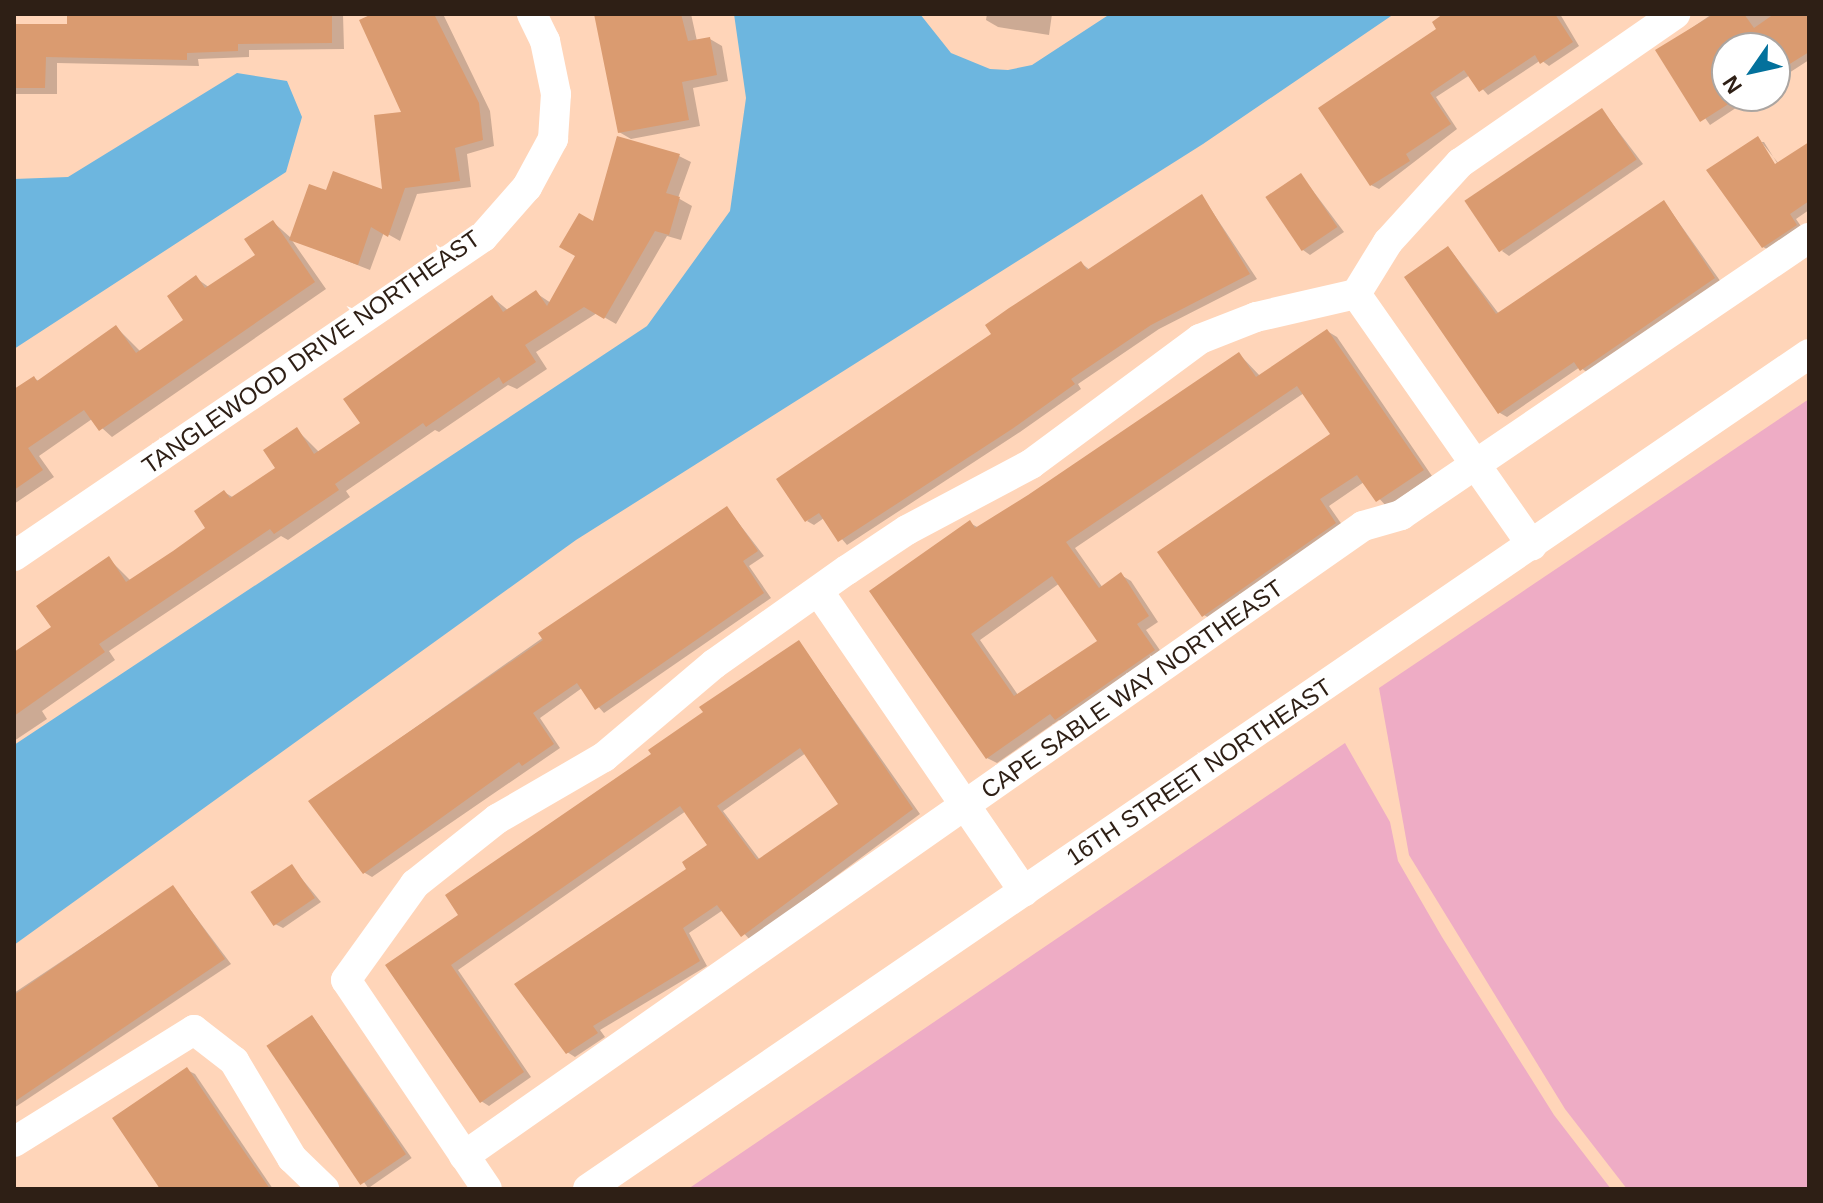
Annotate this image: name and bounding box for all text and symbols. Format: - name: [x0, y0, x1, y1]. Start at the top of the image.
- north arrow: [1711, 32, 1791, 112]
- text: N: [1718, 71, 1747, 98]
- street label: TANGLEWOOD DRIVE NORTHEAST: [137, 224, 485, 480]
- street label: CAPE SABLE WAY NORTHEAST: [975, 573, 1289, 805]
- street label: 16TH STREET NORTHEAST: [1061, 672, 1337, 872]

